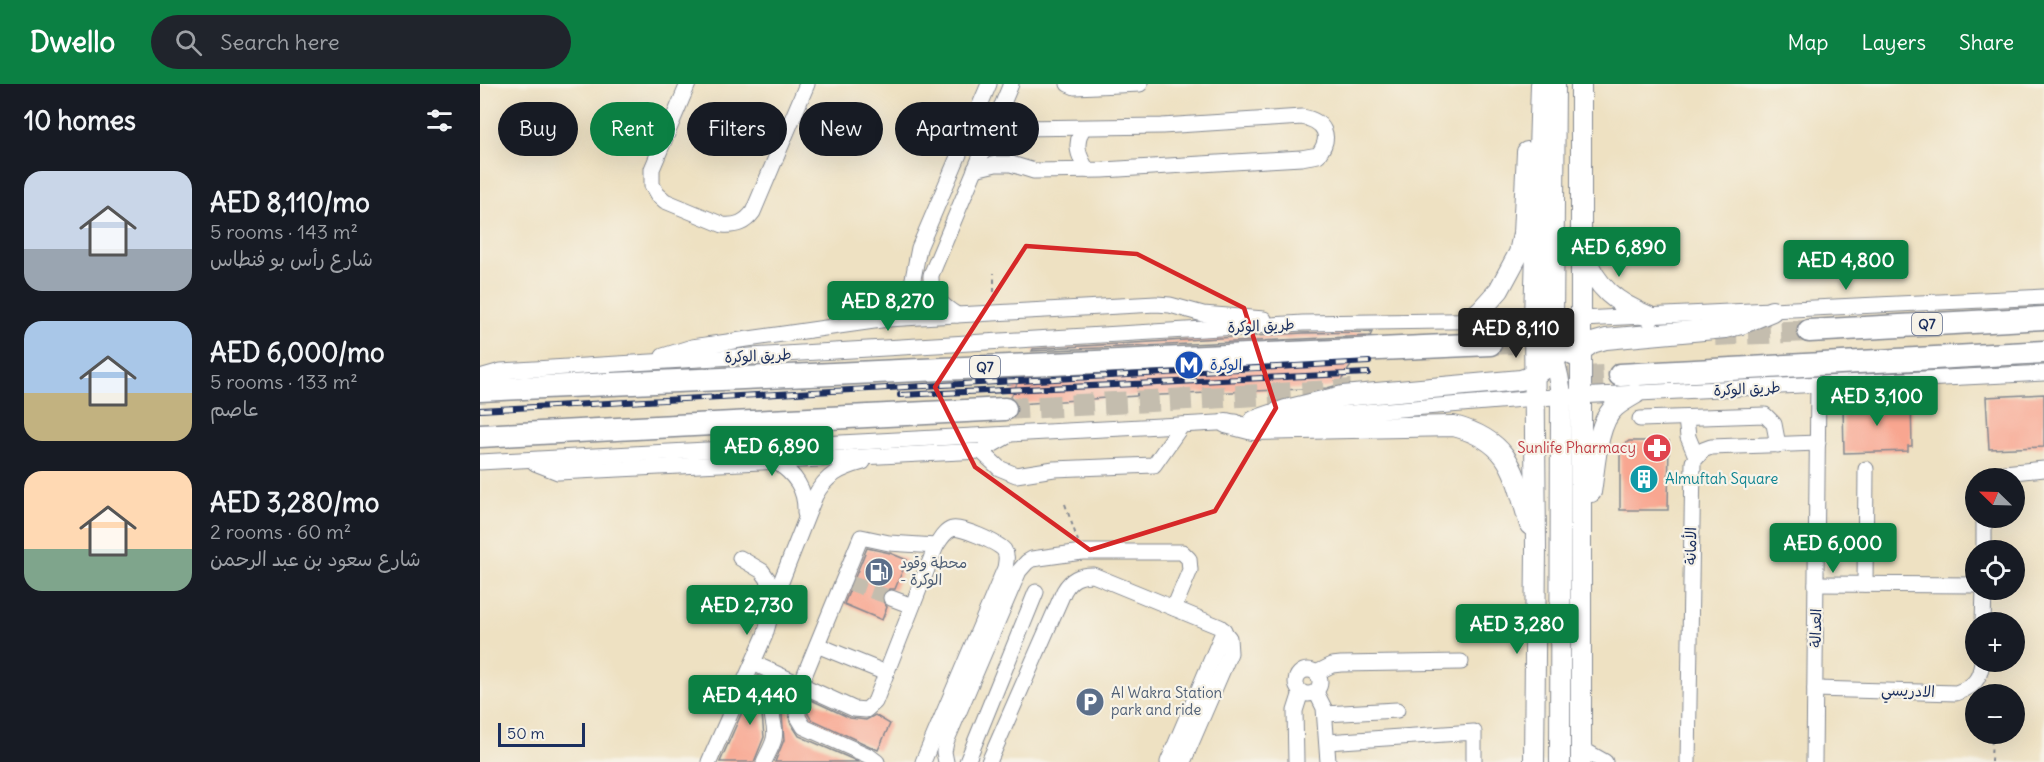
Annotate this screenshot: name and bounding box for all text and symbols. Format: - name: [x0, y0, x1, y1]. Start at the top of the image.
- search box: [151, 15, 571, 69]
- text: Dwello: [30, 24, 115, 60]
- icon: search: [172, 26, 205, 59]
- text: Search here: [220, 28, 340, 56]
- text: Map: [1788, 29, 1828, 56]
- text: Layers: [1861, 29, 1926, 56]
- text: Share: [1959, 29, 2014, 56]
- chip: Buy: [498, 102, 578, 156]
- chip: Rent: [590, 102, 675, 156]
- chip: Filters: [687, 102, 787, 156]
- chip: New: [799, 102, 883, 156]
- chip: Apartment: [895, 102, 1039, 156]
- text: 10 homes: [24, 104, 136, 137]
- icon: filters: [423, 104, 456, 137]
- text: AED 8,110/mo: [210, 186, 370, 219]
- icon: home: [72, 195, 144, 267]
- text: 5 rooms · 143 m²: [210, 219, 358, 244]
- pin: AED 6,890: [1550, 227, 1688, 278]
- text: AED 6,890: [1571, 234, 1667, 259]
- pin: AED 4,800: [1777, 240, 1915, 291]
- text: شارع رأس بو فنطاس: [210, 246, 373, 271]
- text: AED 4,800: [1797, 247, 1895, 272]
- pin: AED 8,270: [819, 281, 957, 332]
- text: AED 8,270: [841, 288, 935, 313]
- pin: AED 8,110: [1447, 308, 1585, 359]
- road number: Q7: [1912, 313, 1942, 335]
- street label: طريق الوكرة: [1227, 314, 1295, 337]
- text: AED 8,110: [1472, 315, 1560, 340]
- text: AED 6,000/mo: [210, 336, 385, 369]
- street label: طريق الوكرة: [724, 344, 792, 367]
- icon: home: [72, 345, 144, 417]
- metro station icon: الوكرة: [1173, 349, 1205, 381]
- place label: الوكرة: [1210, 355, 1242, 374]
- road number: Q7: [970, 356, 1000, 378]
- text: 5 rooms · 133 m²: [210, 369, 358, 394]
- pin: AED 3,100: [1808, 376, 1946, 427]
- street label: طريق الوكرة: [1713, 377, 1781, 400]
- text: AED 3,100: [1831, 383, 1923, 408]
- text: عاصم: [210, 396, 260, 421]
- pin: AED 6,890: [703, 426, 841, 477]
- pharmacy icon: Sunlife Pharmacy: [1641, 432, 1673, 464]
- text: AED 6,890: [724, 433, 820, 458]
- place label: Sunlife Pharmacy: [1517, 438, 1636, 457]
- building icon: Almuftah Square: [1628, 463, 1660, 495]
- north arrow: [1965, 468, 2025, 528]
- map controls: [1965, 468, 2025, 744]
- place label: Almuftah Square: [1665, 469, 1778, 488]
- text: AED 3,280/mo: [210, 486, 379, 519]
- icon: home: [72, 495, 144, 567]
- text: 2 rooms · 60 m²: [210, 519, 351, 544]
- pin: AED 6,000: [1764, 523, 1902, 574]
- street label: الأمانة: [1681, 527, 1700, 565]
- text: AED 6,000: [1784, 530, 1882, 555]
- button: locate: [1965, 540, 2025, 600]
- text: شارع سعود بن عبد الرحمن: [210, 546, 421, 571]
- place label: محطة وقود - الوكرة: [900, 553, 967, 589]
- fuel station icon: محطة وقود - الوكرة: [863, 556, 895, 588]
- pin: AED 2,730: [678, 585, 816, 636]
- text: AED 2,730: [700, 592, 794, 617]
- pin: AED 3,280: [1448, 604, 1586, 655]
- street label: العدالة: [1806, 608, 1825, 648]
- text: AED 3,280: [1470, 611, 1564, 636]
- button: +: [1965, 612, 2025, 672]
- pin: AED 4,440: [681, 675, 819, 726]
- street label: الادريسي: [1881, 680, 1935, 705]
- text: AED 4,440: [702, 682, 798, 707]
- place label: Al Wakra Station park and ride: [1111, 683, 1223, 719]
- button: −: [1965, 684, 2025, 744]
- parking icon: Al Wakra Station park and ride: [1074, 686, 1106, 718]
- scale bar: [498, 720, 585, 748]
- text: 50 m: [507, 723, 545, 743]

